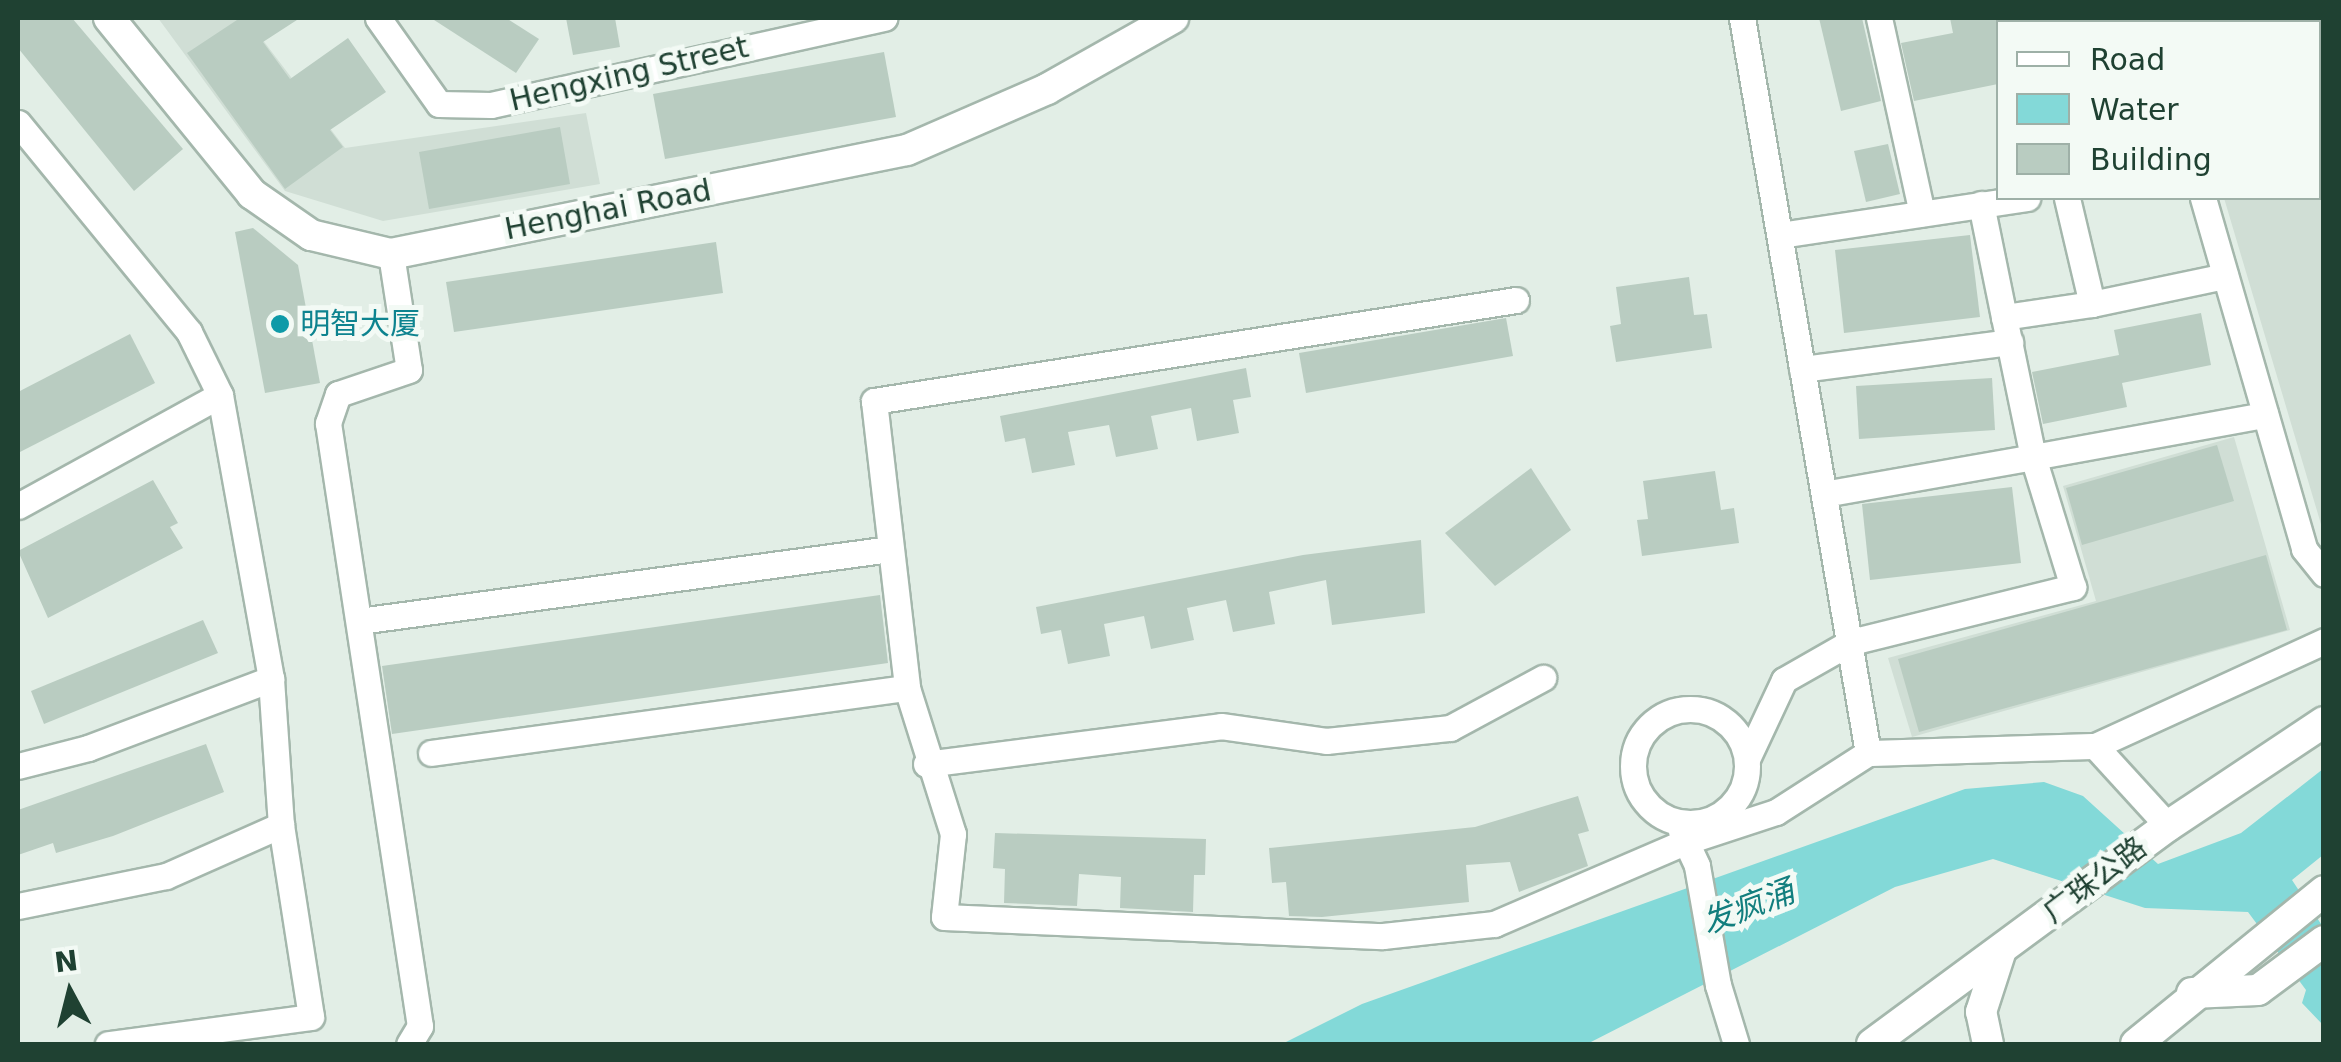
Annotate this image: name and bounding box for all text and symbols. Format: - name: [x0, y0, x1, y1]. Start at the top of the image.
- legend: [1996, 20, 2321, 200]
- street label: Hengxing Street: [506, 29, 752, 119]
- text: Road: [2090, 42, 2165, 77]
- text: Water: [2090, 92, 2179, 127]
- text: Building: [2090, 142, 2212, 177]
- street label: Henghai Road: [502, 172, 714, 248]
- place label: 明智大厦: [300, 306, 420, 342]
- marker: 明智大厦: [269, 313, 291, 335]
- street label: 广珠公路: [2036, 830, 2154, 930]
- water label: 发疯涌: [1696, 872, 1800, 942]
- north arrow: [20, 942, 120, 1042]
- text: N: [53, 944, 80, 980]

